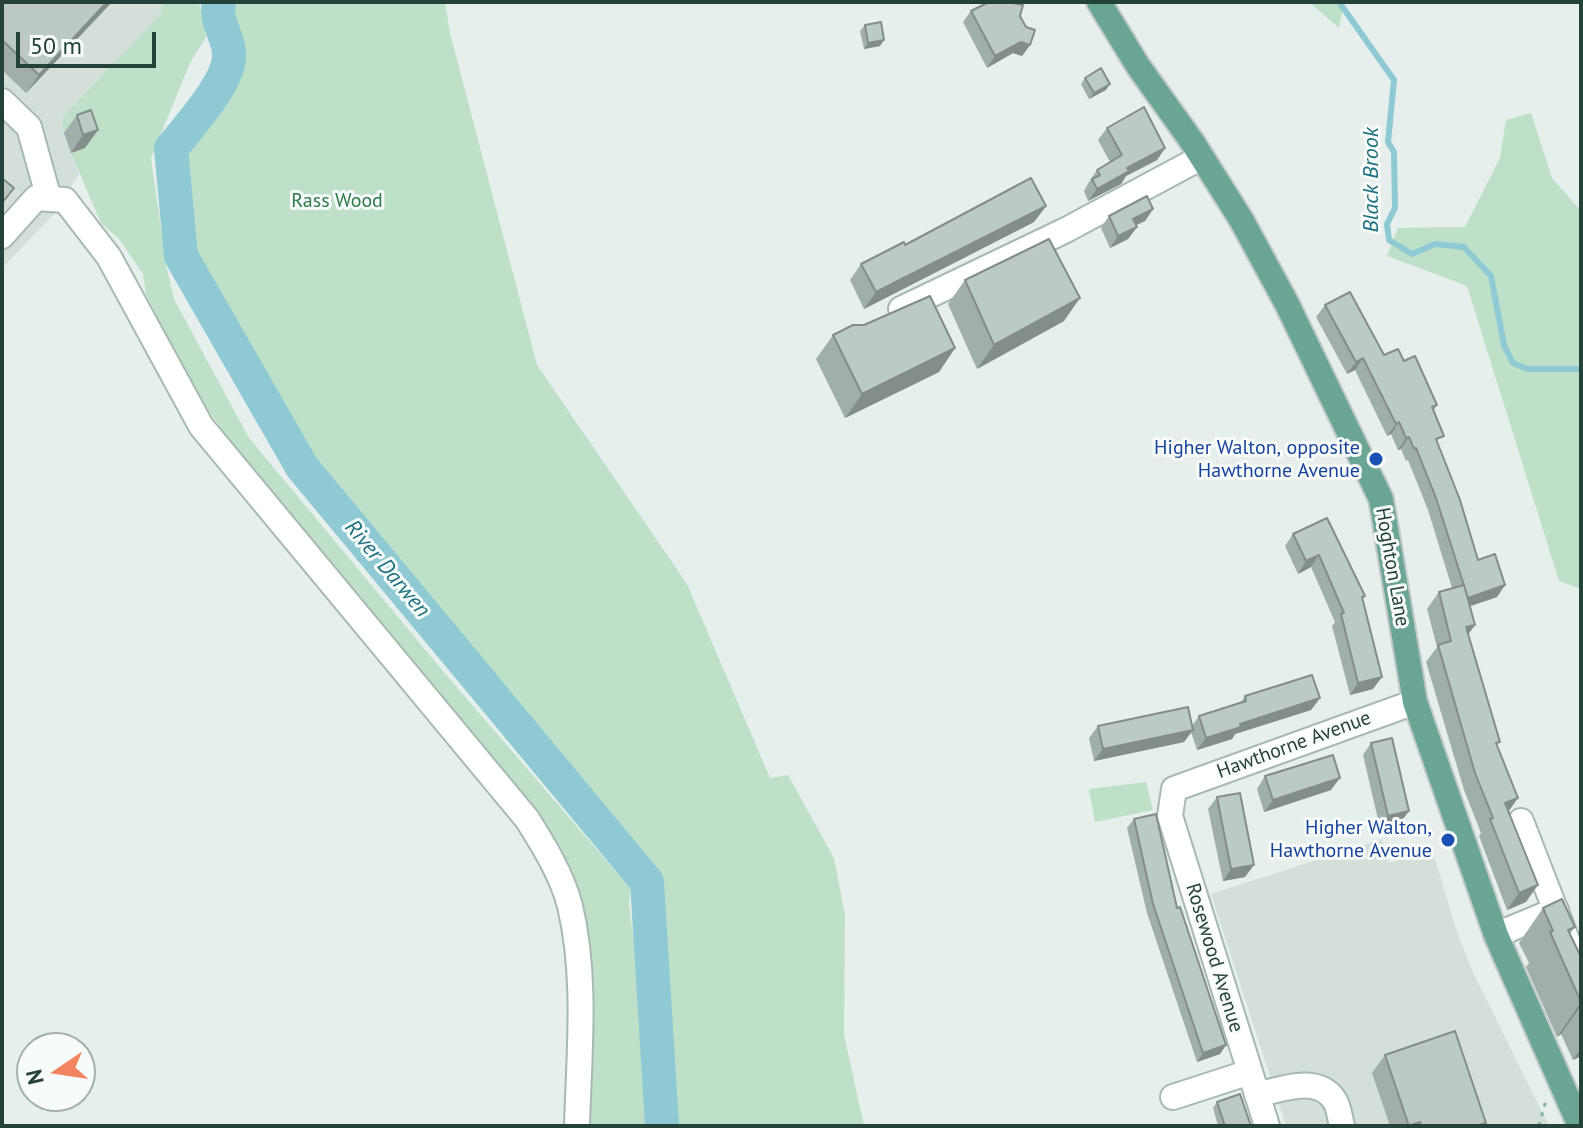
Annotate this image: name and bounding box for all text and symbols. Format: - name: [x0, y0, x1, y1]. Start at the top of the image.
- scale bar: [20, 16, 160, 66]
- text: 50 m: [30, 30, 82, 61]
- water label: Black Brook: [1359, 127, 1385, 233]
- park label: Rass Wood: [291, 189, 383, 213]
- place label: Higher Walton, opposite Hawthorne Avenue: [1154, 436, 1360, 483]
- marker: Higher Walton, opposite Hawthorne Avenue: [1367, 450, 1385, 468]
- street label: Hoghton Lane: [1370, 506, 1414, 628]
- water label: River Darwen: [339, 515, 435, 623]
- street label: Hawthorne Avenue: [1214, 706, 1374, 784]
- place label: Higher Walton, Hawthorne Avenue: [1270, 816, 1432, 863]
- marker: Higher Walton, Hawthorne Avenue: [1439, 831, 1457, 849]
- street label: Rosewood Avenue: [1180, 881, 1248, 1035]
- north arrow: [16, 1032, 96, 1112]
- text: N: [19, 1067, 50, 1087]

